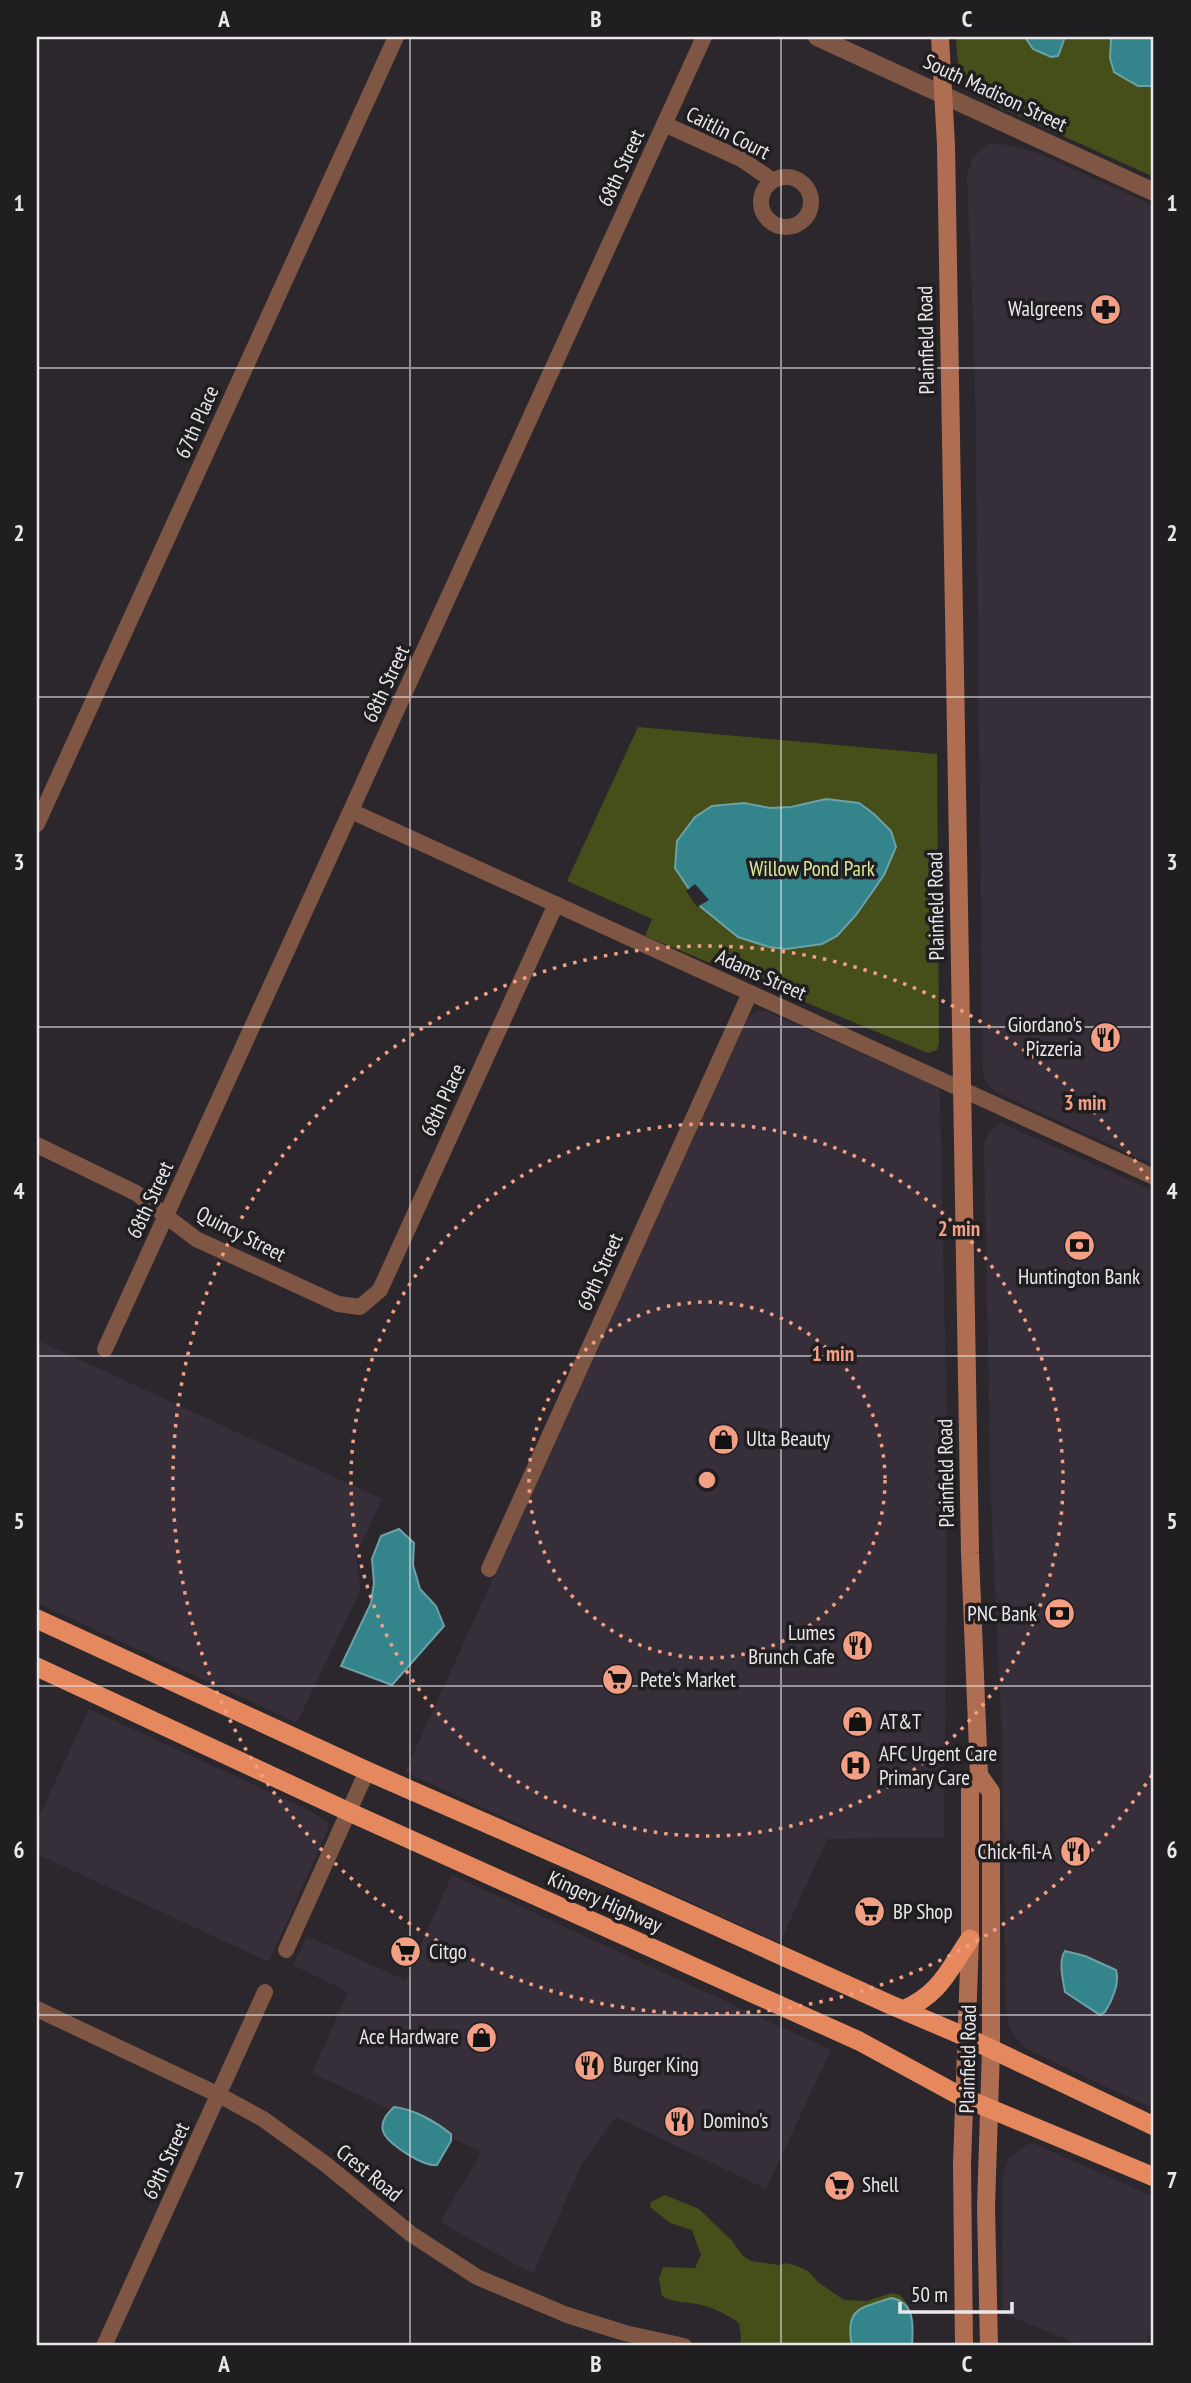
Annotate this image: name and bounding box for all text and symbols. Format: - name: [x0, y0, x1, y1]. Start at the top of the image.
- text: A: [217, 4, 230, 33]
- text: B: [590, 4, 602, 33]
- text: C: [962, 4, 973, 33]
- street label: South Madison Street: [919, 47, 1072, 138]
- street label: Caitlin Court: [682, 100, 775, 165]
- street label: 68th Street: [591, 125, 650, 211]
- text: 1: [14, 188, 25, 217]
- text: 1: [1167, 188, 1178, 217]
- street label: Plainfield Road: [911, 285, 940, 395]
- pharmacy icon: Walgreens: [1089, 292, 1123, 326]
- place label: Walgreens: [1008, 295, 1083, 322]
- street label: 67th Place: [169, 381, 224, 462]
- text: 2: [14, 518, 25, 547]
- text: 2: [1167, 518, 1178, 547]
- street label: 68th Street: [356, 641, 415, 727]
- text: 3: [14, 847, 25, 876]
- text: 3: [1167, 847, 1178, 876]
- street label: Plainfield Road: [921, 851, 950, 961]
- park label: Willow Pond Park: [749, 855, 875, 882]
- street label: Adams Street: [712, 943, 811, 1007]
- place label: Giordano's Pizzeria: [1008, 1011, 1082, 1062]
- restaurant icon: Giordano's Pizzeria: [1088, 1020, 1122, 1054]
- street label: 68th Place: [414, 1059, 471, 1140]
- text: 3 min: [1064, 1089, 1106, 1116]
- street label: 68th Street: [120, 1157, 179, 1243]
- text: 4: [14, 1176, 25, 1205]
- text: 4: [1167, 1176, 1178, 1205]
- street label: Quincy Street: [192, 1200, 291, 1268]
- text: 2 min: [938, 1215, 980, 1242]
- bank icon: Huntington Bank: [1062, 1228, 1096, 1262]
- street label: 69th Street: [571, 1229, 629, 1315]
- place label: Huntington Bank: [1018, 1263, 1140, 1290]
- text: 1 min: [812, 1340, 854, 1367]
- street label: Plainfield Road: [931, 1418, 960, 1528]
- shop icon: Ulta Beauty: [706, 1422, 740, 1456]
- place label: Ulta Beauty: [746, 1425, 830, 1452]
- centre of rings: [695, 1468, 719, 1492]
- text: 5: [14, 1506, 25, 1535]
- text: 5: [1167, 1506, 1178, 1535]
- bank icon: PNC Bank: [1043, 1597, 1077, 1631]
- place label: PNC Bank: [967, 1600, 1037, 1627]
- place label: Lumes Brunch Cafe: [748, 1619, 835, 1670]
- restaurant icon: Lumes Brunch Cafe: [841, 1628, 875, 1662]
- supermarket icon: Pete's Market: [600, 1663, 634, 1697]
- place label: Pete's Market: [640, 1666, 736, 1693]
- shop icon: AT&T: [840, 1705, 874, 1739]
- place label: AT&T: [880, 1708, 922, 1735]
- place label: AFC Urgent Care Primary Care: [879, 1740, 997, 1791]
- hospital icon: AFC Urgent Care Primary Care: [839, 1749, 873, 1783]
- text: 6: [14, 1835, 25, 1864]
- restaurant icon: Chick-fil-A: [1058, 1835, 1092, 1869]
- text: 6: [1167, 1835, 1178, 1864]
- place label: Chick-fil-A: [978, 1838, 1052, 1865]
- street label: Kingery Highway: [544, 1864, 667, 1939]
- supermarket icon: BP Shop: [853, 1895, 887, 1929]
- place label: BP Shop: [893, 1898, 953, 1925]
- supermarket icon: Citgo: [389, 1935, 423, 1969]
- place label: Citgo: [429, 1938, 467, 1965]
- street label: Plainfield Road: [953, 2004, 982, 2114]
- shop icon: Ace Hardware: [465, 2020, 499, 2054]
- place label: Ace Hardware: [359, 2023, 459, 2050]
- restaurant icon: Burger King: [573, 2048, 607, 2082]
- place label: Burger King: [613, 2051, 699, 2078]
- restaurant icon: Domino's: [663, 2104, 697, 2138]
- place label: Domino's: [703, 2107, 768, 2134]
- street label: 69th Street: [136, 2118, 195, 2204]
- street label: Crest Road: [331, 2138, 408, 2207]
- text: 7: [14, 2165, 25, 2194]
- text: 7: [1167, 2165, 1178, 2194]
- supermarket icon: Shell: [822, 2168, 856, 2202]
- place label: Shell: [862, 2171, 899, 2198]
- scale bar: [900, 2271, 1012, 2315]
- text: 50 m: [911, 2281, 948, 2308]
- text: A: [217, 2349, 230, 2378]
- text: B: [590, 2349, 602, 2378]
- text: C: [962, 2349, 973, 2378]

